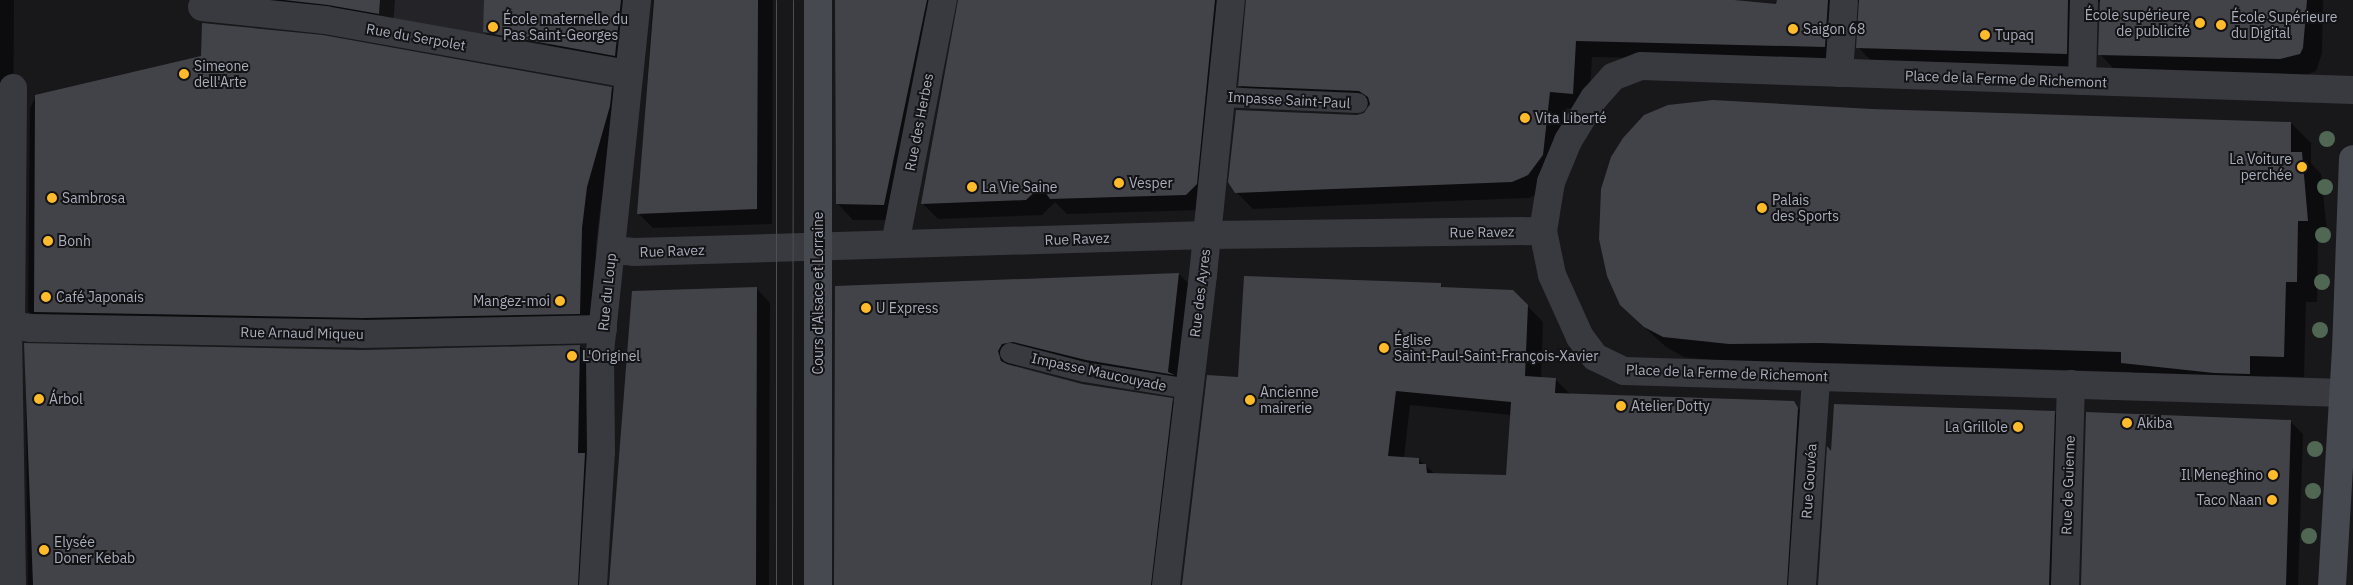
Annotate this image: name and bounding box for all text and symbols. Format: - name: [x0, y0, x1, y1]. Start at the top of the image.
- place label: École supérieure de publicité: [2085, 7, 2190, 40]
- place label: École Supérieure du Digital: [2231, 9, 2338, 41]
- place label: École maternelle du Pas Saint-Georges: [503, 11, 628, 44]
- marker: École supérieure de publicité: [2194, 17, 2206, 29]
- marker: École Supérieure du Digital: [2215, 19, 2227, 31]
- street label: Rue du Serpolet: [365, 20, 467, 54]
- marker: École maternelle du Pas Saint-Georges: [487, 21, 499, 33]
- place label: Saigon 68: [1803, 21, 1865, 37]
- marker: Saigon 68: [1787, 23, 1799, 35]
- place label: Tupaq: [1995, 27, 2034, 43]
- marker: Tupaq: [1979, 29, 1991, 41]
- place label: Simeone dell'Arte: [194, 58, 249, 90]
- street label: Place de la Ferme de Richemont: [1905, 67, 2107, 91]
- marker: Simeone dell'Arte: [178, 68, 190, 80]
- street label: Rue des Herbes: [901, 72, 937, 172]
- street label: Impasse Saint-Paul: [1227, 88, 1351, 112]
- place label: Vita Liberté: [1535, 110, 1607, 126]
- marker: Vita Liberté: [1519, 112, 1531, 124]
- place label: La Voiture perchée: [2229, 151, 2292, 184]
- marker: La Voiture perchée: [2296, 161, 2308, 173]
- place label: Vesper: [1129, 175, 1173, 191]
- marker: Vesper: [1113, 177, 1125, 189]
- place label: La Vie Saine: [982, 179, 1058, 195]
- marker: La Vie Saine: [966, 181, 978, 193]
- place label: Sambrosa: [62, 190, 125, 206]
- marker: Sambrosa: [46, 192, 58, 204]
- place label: Palais des Sports: [1772, 192, 1839, 224]
- marker: Palais des Sports: [1756, 202, 1768, 214]
- street label: Cours d'Alsace et Lorraine: [810, 211, 826, 375]
- street label: Rue Ravez: [1449, 223, 1515, 241]
- street label: Rue Ravez: [1044, 229, 1110, 249]
- place label: Bonh: [58, 233, 91, 249]
- marker: Bonh: [42, 235, 54, 247]
- street label: Rue Ravez: [639, 241, 705, 261]
- street label: Rue des Ayres: [1186, 248, 1214, 338]
- street label: Rue du Loup: [595, 252, 619, 332]
- place label: Café Japonais: [56, 289, 144, 305]
- marker: Café Japonais: [40, 291, 52, 303]
- place label: Mangez-moi: [473, 293, 550, 309]
- marker: Mangez-moi: [554, 295, 566, 307]
- place label: U Express: [876, 300, 938, 316]
- marker: U Express: [860, 302, 872, 314]
- street label: Rue Arnaud Miqueu: [240, 324, 364, 342]
- place label: Église Saint-Paul-Saint-François-Xavier: [1394, 332, 1598, 364]
- marker: Église Saint-Paul-Saint-François-Xavier: [1378, 342, 1390, 354]
- place label: L'Originel: [582, 348, 640, 364]
- street label: Impasse Maucouyade: [1030, 349, 1168, 395]
- marker: L'Originel: [566, 350, 578, 362]
- street label: Place de la Ferme de Richemont: [1626, 361, 1828, 385]
- place label: Ancienne mairerie: [1260, 384, 1319, 417]
- place label: Árbol: [49, 391, 83, 407]
- marker: Árbol: [33, 393, 45, 405]
- marker: Ancienne mairerie: [1244, 394, 1256, 406]
- place label: Atelier Dotty: [1631, 398, 1710, 414]
- marker: Atelier Dotty: [1615, 400, 1627, 412]
- place label: Akiba: [2137, 415, 2172, 431]
- marker: Akiba: [2121, 417, 2133, 429]
- place label: La Grillole: [1945, 419, 2008, 435]
- marker: La Grillole: [2012, 421, 2024, 433]
- street label: Rue de Guienne: [2058, 435, 2078, 535]
- street label: Rue Gouvéa: [1798, 443, 1820, 519]
- place label: Il Meneghino: [2181, 467, 2263, 483]
- marker: Il Meneghino: [2267, 469, 2279, 481]
- place label: Taco Naan: [2197, 492, 2262, 508]
- marker: Taco Naan: [2266, 494, 2278, 506]
- place label: Elysée Doner Kebab: [54, 534, 135, 566]
- marker: Elysée Doner Kebab: [38, 544, 50, 556]

